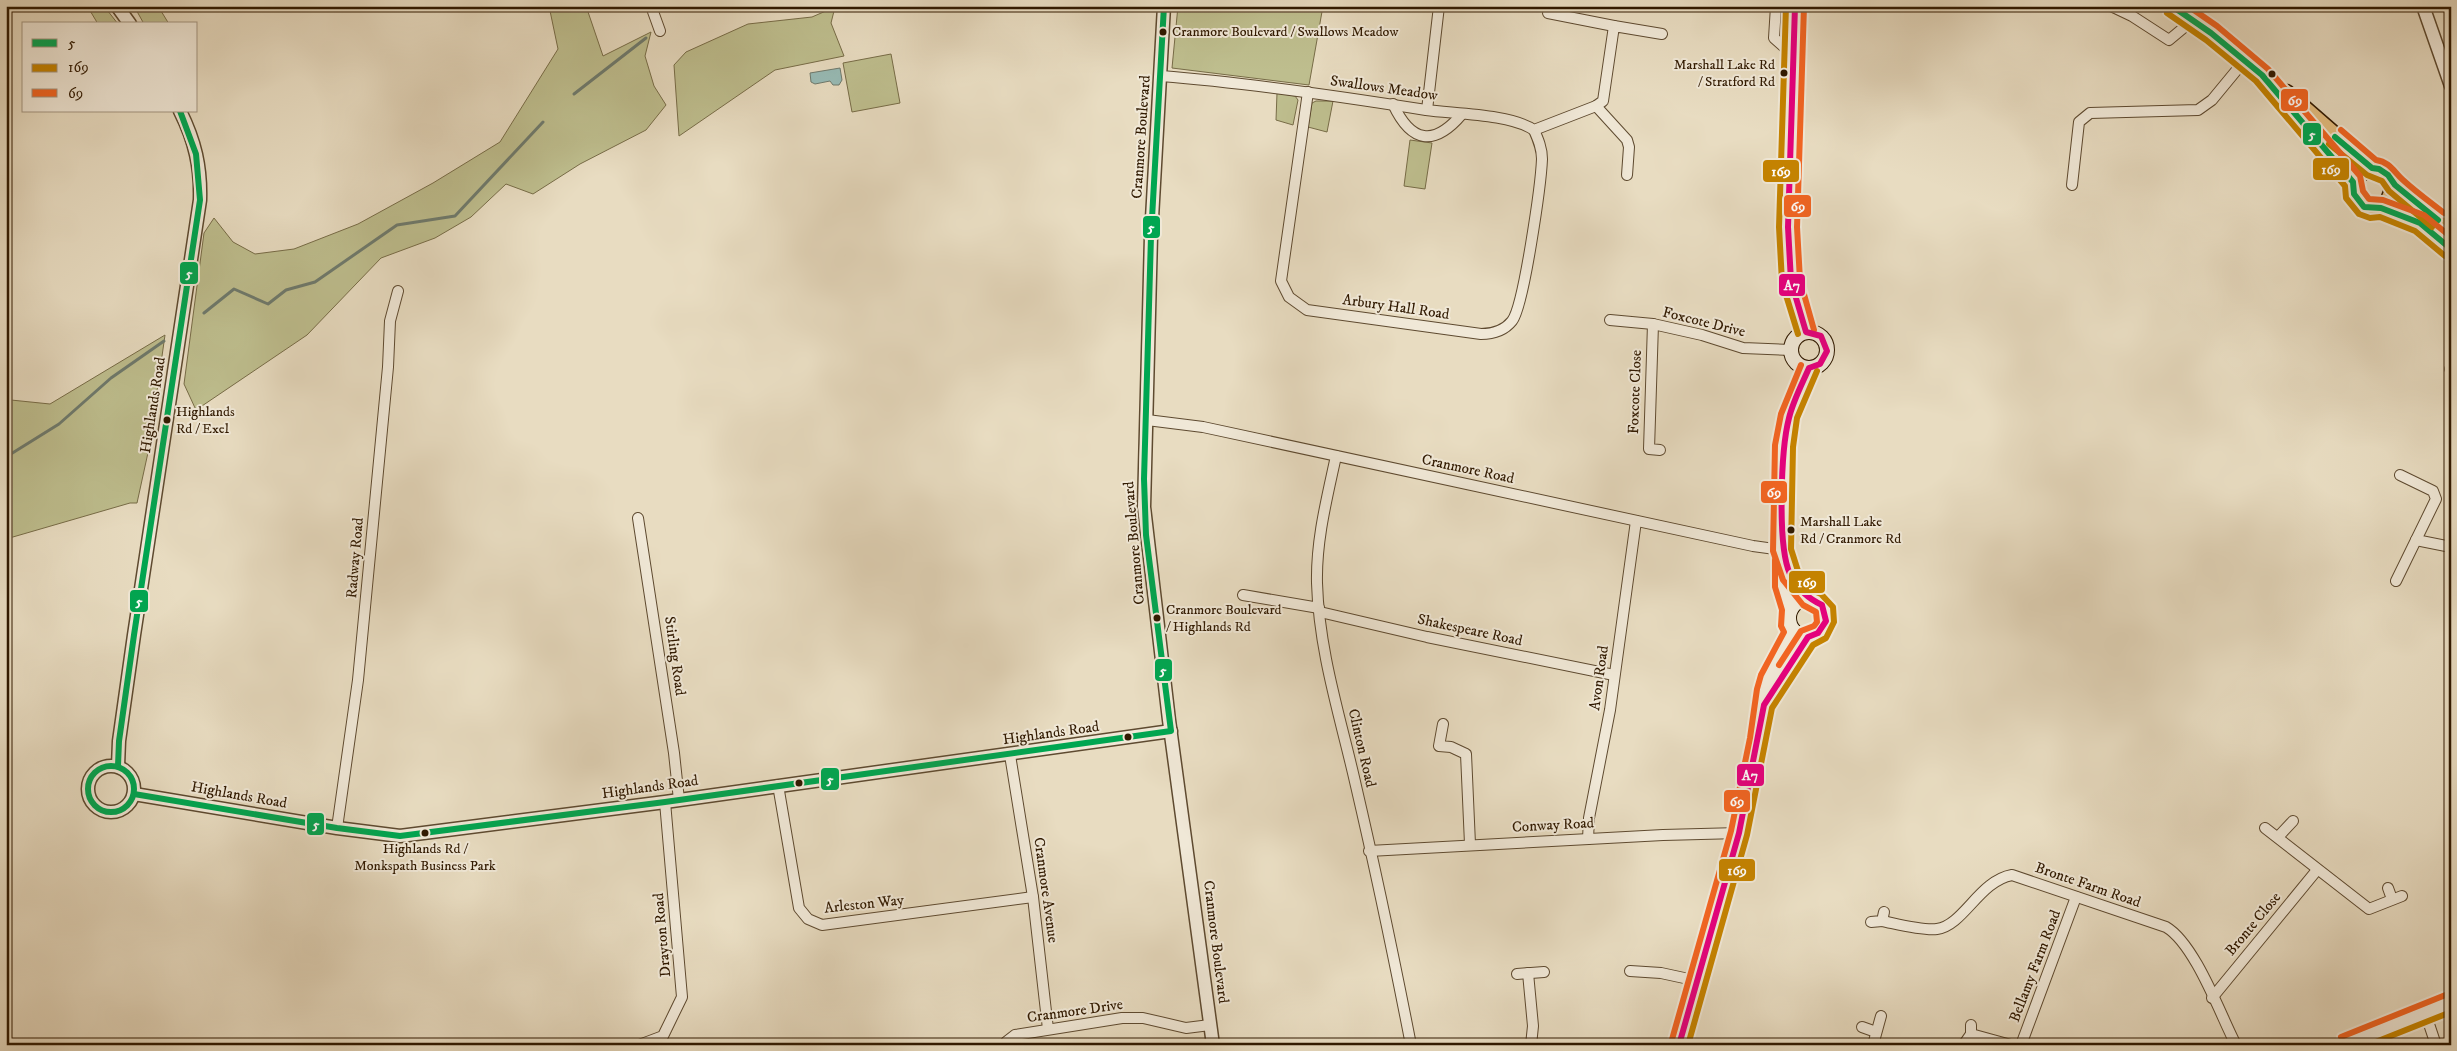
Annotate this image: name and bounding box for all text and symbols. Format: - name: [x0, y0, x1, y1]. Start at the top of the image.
- legend: [22, 22, 198, 112]
- place label: Cranmore Boulevard / Swallows Meadow: [1172, 23, 1398, 41]
- marker: Cranmore Boulevard / Swallows Meadow: [1158, 27, 1168, 37]
- text: 5: [68, 34, 76, 53]
- place label: Marshall Lake Rd / Stratford Rd: [1674, 56, 1775, 91]
- text: 169: [68, 58, 89, 77]
- marker: Marshall Lake Rd / Stratford Rd: [1779, 68, 1789, 78]
- unlabelled marker: [2267, 69, 2277, 79]
- street label: Swallows Meadow: [1329, 71, 1439, 105]
- street label: Cranmore Boulevard: [1127, 74, 1155, 199]
- text: 69: [68, 84, 83, 103]
- line badge: 69: [2280, 88, 2309, 112]
- text: 69: [2288, 92, 2302, 110]
- line badge: 5: [2302, 122, 2322, 146]
- text: 5: [2308, 126, 2316, 144]
- line badge: 169: [2312, 157, 2350, 181]
- line badge: 169: [1762, 159, 1800, 183]
- text: 169: [2321, 161, 2341, 179]
- text: 169: [1771, 163, 1791, 181]
- line badge: 69: [1783, 194, 1812, 218]
- text: 69: [1791, 198, 1805, 216]
- line badge: 5: [1142, 215, 1161, 239]
- text: 5: [1147, 219, 1155, 237]
- line badge: 5: [179, 261, 199, 285]
- text: 5: [185, 265, 193, 283]
- line badge: A7: [1778, 273, 1806, 297]
- text: A7: [1783, 277, 1800, 295]
- street label: Arbury Hall Road: [1341, 290, 1451, 324]
- street label: Foxcote Drive: [1661, 303, 1747, 341]
- street label: Foxcote Close: [1624, 350, 1646, 434]
- street label: Highlands Road: [136, 355, 170, 454]
- place label: Highlands Rd / Exel: [176, 403, 235, 438]
- marker: Highlands Rd / Exel: [162, 415, 172, 425]
- street label: Cranmore Road: [1420, 450, 1517, 488]
- street label: Cranmore Boulevard: [1119, 480, 1149, 606]
- line badge: 69: [1760, 480, 1788, 504]
- text: 69: [1767, 484, 1781, 502]
- place label: Marshall Lake Rd / Cranmore Rd: [1800, 513, 1901, 548]
- street label: Radway Road: [342, 516, 368, 599]
- marker: Marshall Lake Rd / Cranmore Rd: [1786, 525, 1796, 535]
- line badge: 169: [1788, 570, 1826, 594]
- text: 169: [1797, 574, 1817, 592]
- line badge: 5: [129, 589, 149, 613]
- text: 5: [135, 593, 143, 611]
- place label: Cranmore Boulevard / Highlands Rd: [1166, 601, 1282, 636]
- street label: Shakespeare Road: [1416, 610, 1525, 651]
- marker: Cranmore Boulevard / Highlands Rd: [1152, 613, 1162, 623]
- street label: Stirling Road: [660, 615, 690, 697]
- street label: Avon Road: [1585, 644, 1613, 712]
- line badge: 5: [1154, 658, 1173, 682]
- text: 5: [1159, 662, 1167, 680]
- street label: Clinton Road: [1344, 707, 1380, 790]
- street label: Highlands Road: [1002, 717, 1101, 749]
- unlabelled marker: [1123, 732, 1133, 742]
- line badge: A7: [1736, 763, 1765, 787]
- line badge: 5: [820, 767, 840, 791]
- text: A7: [1741, 767, 1758, 785]
- street label: Highlands Road: [601, 771, 700, 803]
- text: 5: [826, 771, 834, 789]
- street label: Highlands Road: [190, 777, 289, 813]
- unlabelled marker: [794, 778, 804, 788]
- line badge: 69: [1723, 789, 1751, 813]
- text: 69: [1730, 793, 1744, 811]
- line badge: 5: [306, 812, 325, 836]
- street label: Conway Road: [1511, 813, 1595, 837]
- text: 5: [312, 816, 320, 834]
- marker: Highlands Rd / Monkspath Business Park: [420, 828, 430, 838]
- street label: Cranmore Avenue: [1029, 836, 1063, 944]
- place label: Highlands Rd / Monkspath Business Park: [354, 840, 496, 875]
- line badge: 169: [1718, 858, 1756, 882]
- street label: Bronte Farm Road: [2033, 858, 2144, 912]
- text: 169: [1727, 862, 1747, 880]
- street label: Cranmore Boulevard: [1199, 879, 1233, 1005]
- street label: Bronte Close: [2221, 888, 2285, 960]
- street label: Arleston Way: [823, 890, 906, 918]
- street label: Drayton Road: [649, 892, 675, 978]
- street label: Bellamy Farm Road: [2005, 907, 2065, 1025]
- street label: Cranmore Drive: [1026, 995, 1124, 1027]

